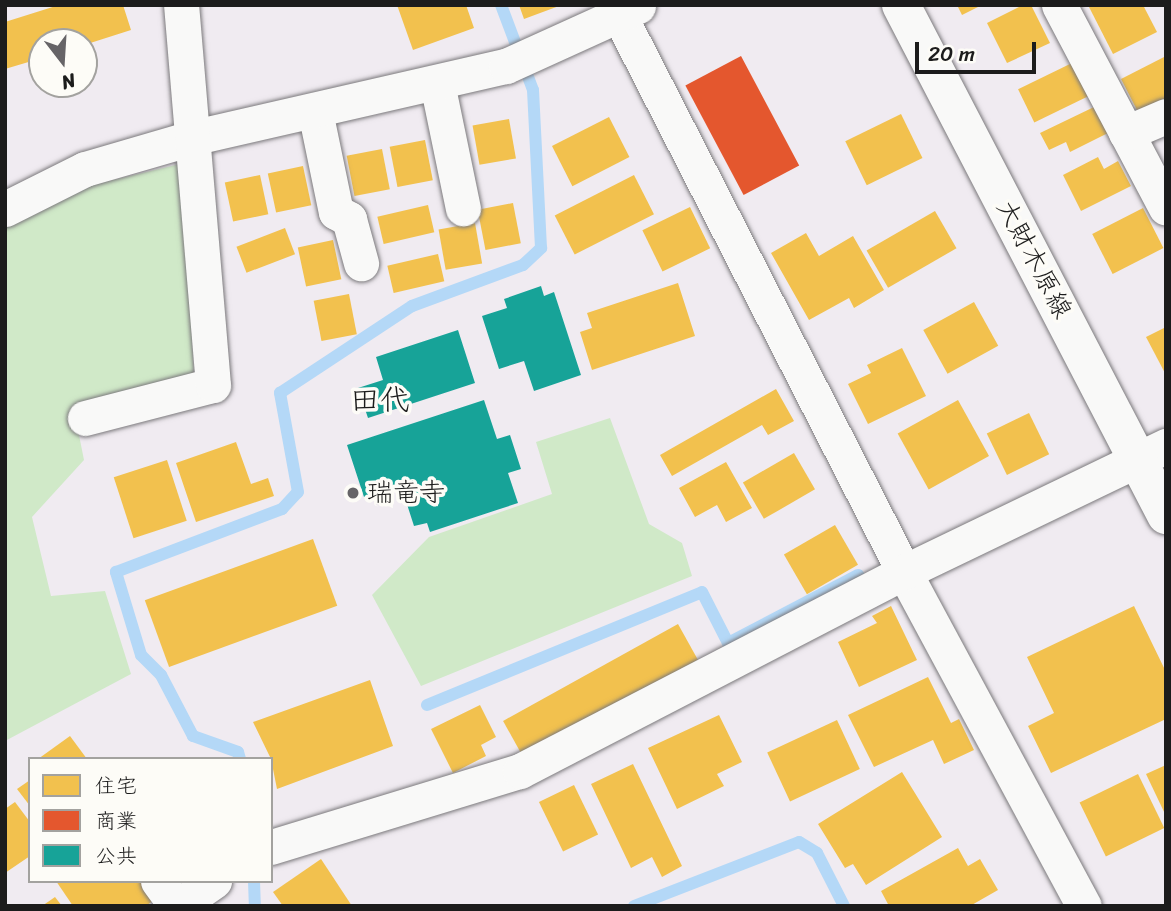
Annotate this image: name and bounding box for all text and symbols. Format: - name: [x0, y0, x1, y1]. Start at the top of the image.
- north arrow: [28, 28, 98, 98]
- scale bar: [919, 28, 1040, 72]
- text: 20 m: [928, 35, 975, 73]
- text: N: [58, 64, 80, 99]
- street label: 大財木原線: [990, 194, 1078, 324]
- district label: 田代: [350, 382, 410, 418]
- place label: 瑞竜寺: [367, 477, 445, 509]
- marker: 瑞竜寺: [345, 485, 361, 501]
- legend: [28, 757, 273, 883]
- text: 住宅: [95, 767, 137, 805]
- text: 商業: [95, 802, 137, 840]
- text: 公共: [95, 837, 137, 875]

